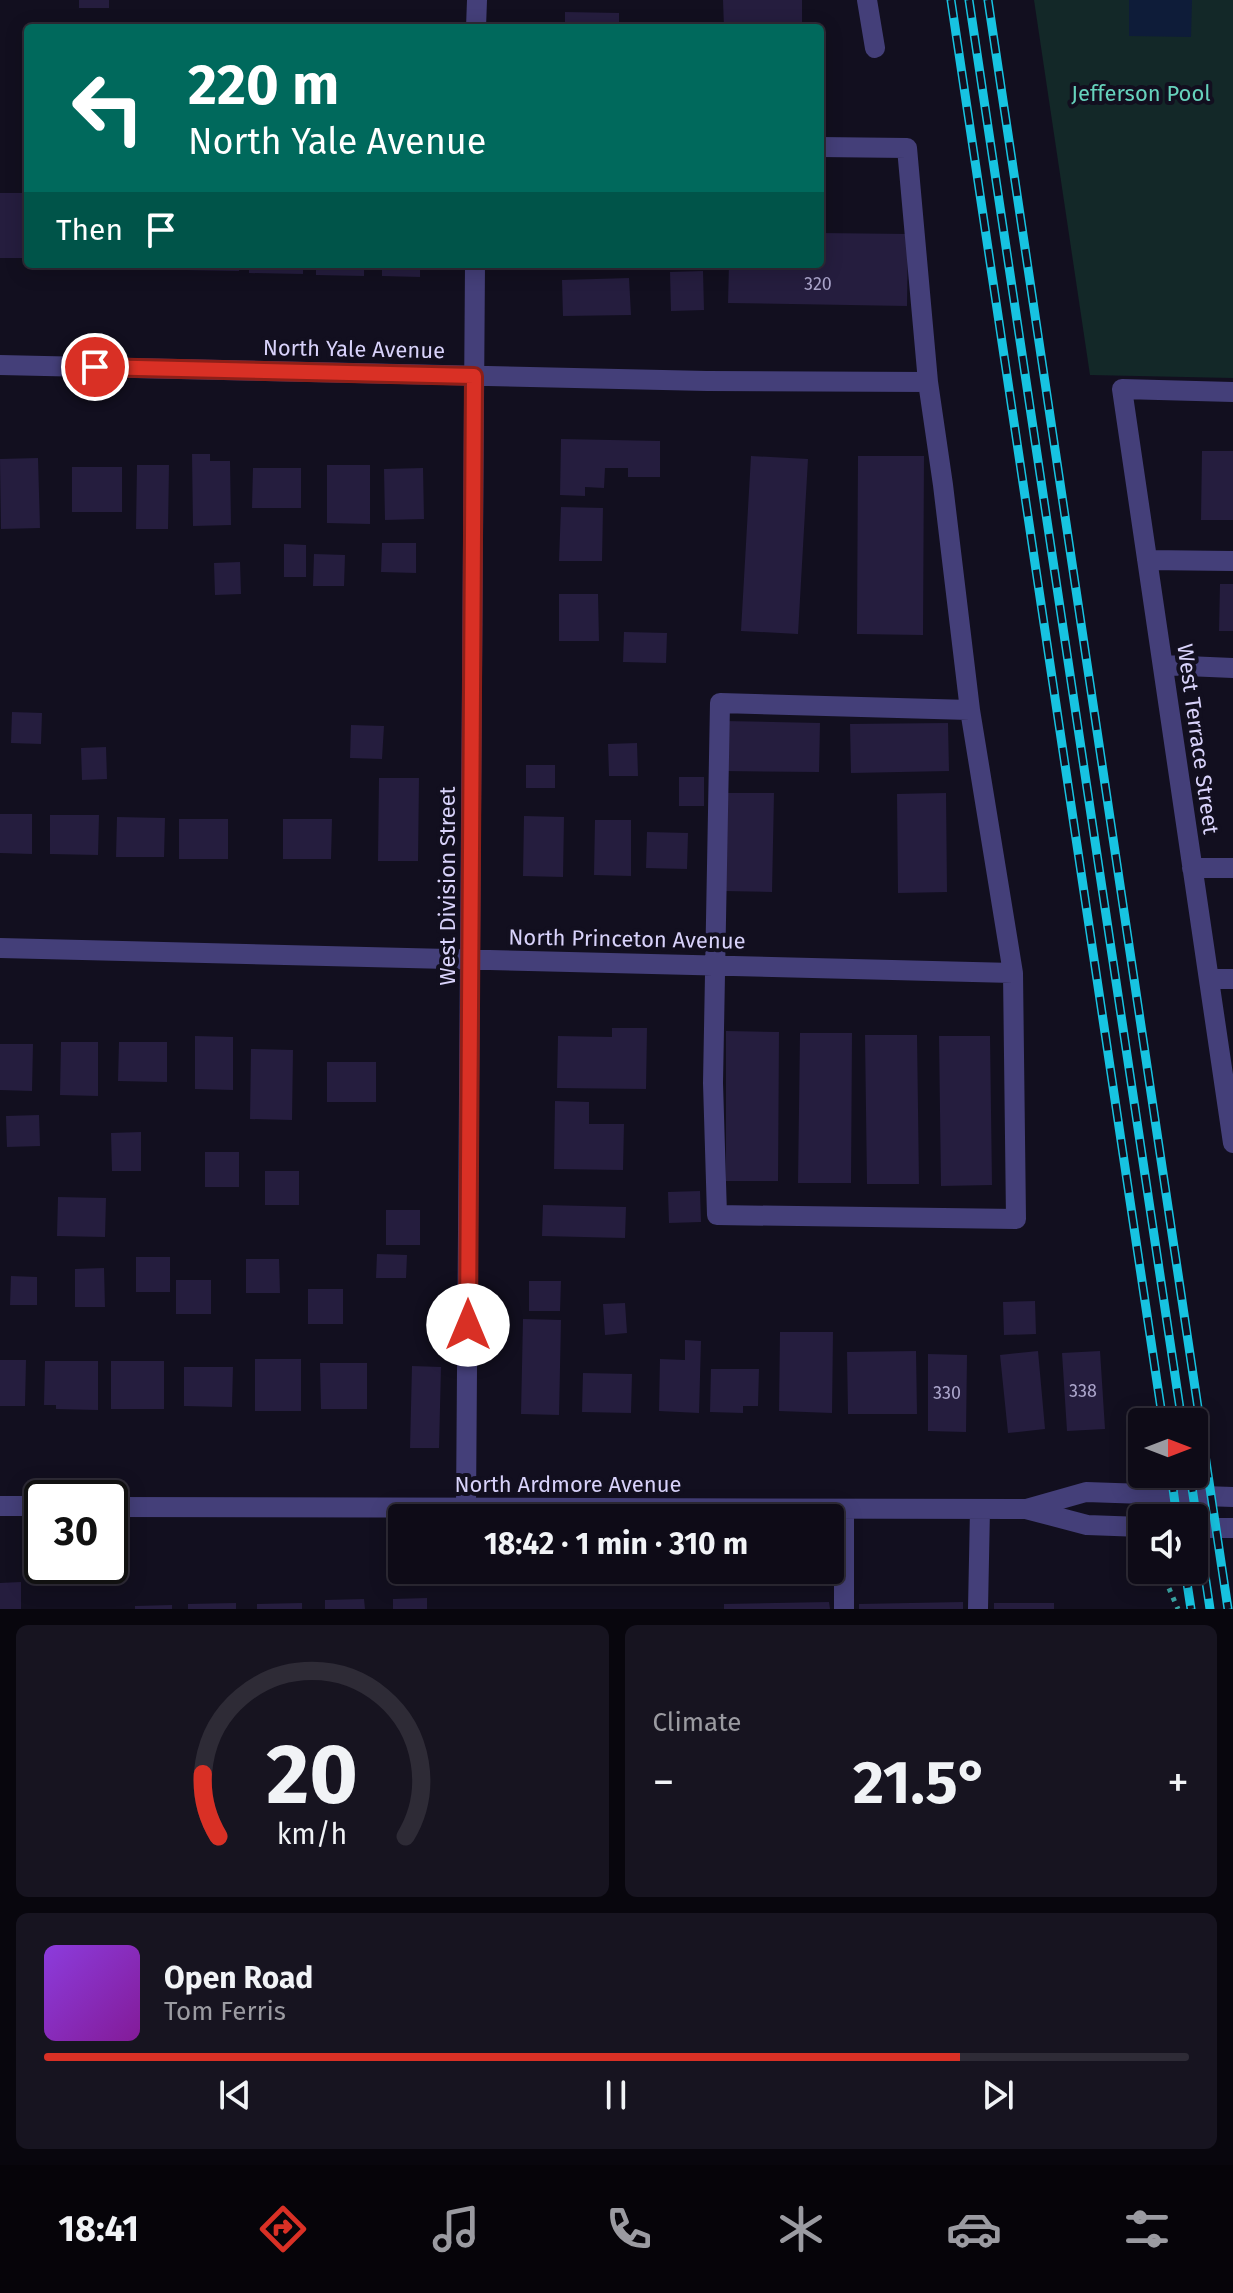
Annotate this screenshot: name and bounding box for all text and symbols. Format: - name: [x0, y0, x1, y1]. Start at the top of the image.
- text: 220 m: [188, 52, 339, 119]
- icon: left: [56, 56, 160, 160]
- park label: Jefferson Pool: [1071, 80, 1211, 107]
- text: North Yale Avenue: [188, 120, 486, 164]
- icon: arrive: [139, 208, 183, 252]
- text: Then: [56, 212, 123, 248]
- house number: 320: [804, 273, 832, 295]
- pin: [61, 333, 129, 401]
- street label: North Yale Avenue: [263, 334, 445, 364]
- icon: arrive: [73, 345, 117, 389]
- street label: West Terrace Street: [1171, 642, 1225, 836]
- street label: West Division Street: [434, 786, 461, 986]
- street label: North Princeton Avenue: [508, 923, 746, 955]
- position arrow: [426, 1283, 510, 1367]
- house number: 338: [1069, 1380, 1097, 1402]
- house number: 330: [933, 1382, 961, 1404]
- north arrow: [1128, 1408, 1208, 1488]
- map controls: [1128, 1408, 1208, 1584]
- street label: North Ardmore Avenue: [455, 1471, 682, 1498]
- speed limit sign: 30: [24, 1480, 128, 1584]
- button: sound: [1128, 1504, 1208, 1584]
- text: 18:42 · 1 min · 310 m: [484, 1526, 748, 1562]
- text: Climate: [653, 1707, 741, 1738]
- text: 20: [266, 1725, 358, 1825]
- text: 21.5°: [853, 1747, 988, 1819]
- text: −: [653, 1756, 675, 1809]
- text: +: [1167, 1756, 1189, 1809]
- text: km/h: [277, 1817, 348, 1852]
- text: Open Road: [164, 1960, 313, 1996]
- text: Tom Ferris: [164, 1996, 286, 2027]
- icon: previous: [213, 2073, 257, 2117]
- icon: pause: [594, 2073, 638, 2117]
- icon: next: [976, 2073, 1020, 2117]
- icon: directions: [255, 2201, 311, 2257]
- icon: music: [428, 2201, 484, 2257]
- icon: phone: [601, 2201, 657, 2257]
- icon: climate: [773, 2201, 829, 2257]
- icon: car: [946, 2201, 1002, 2257]
- icon: filters: [1119, 2201, 1175, 2257]
- text: 18:41: [58, 2207, 139, 2251]

